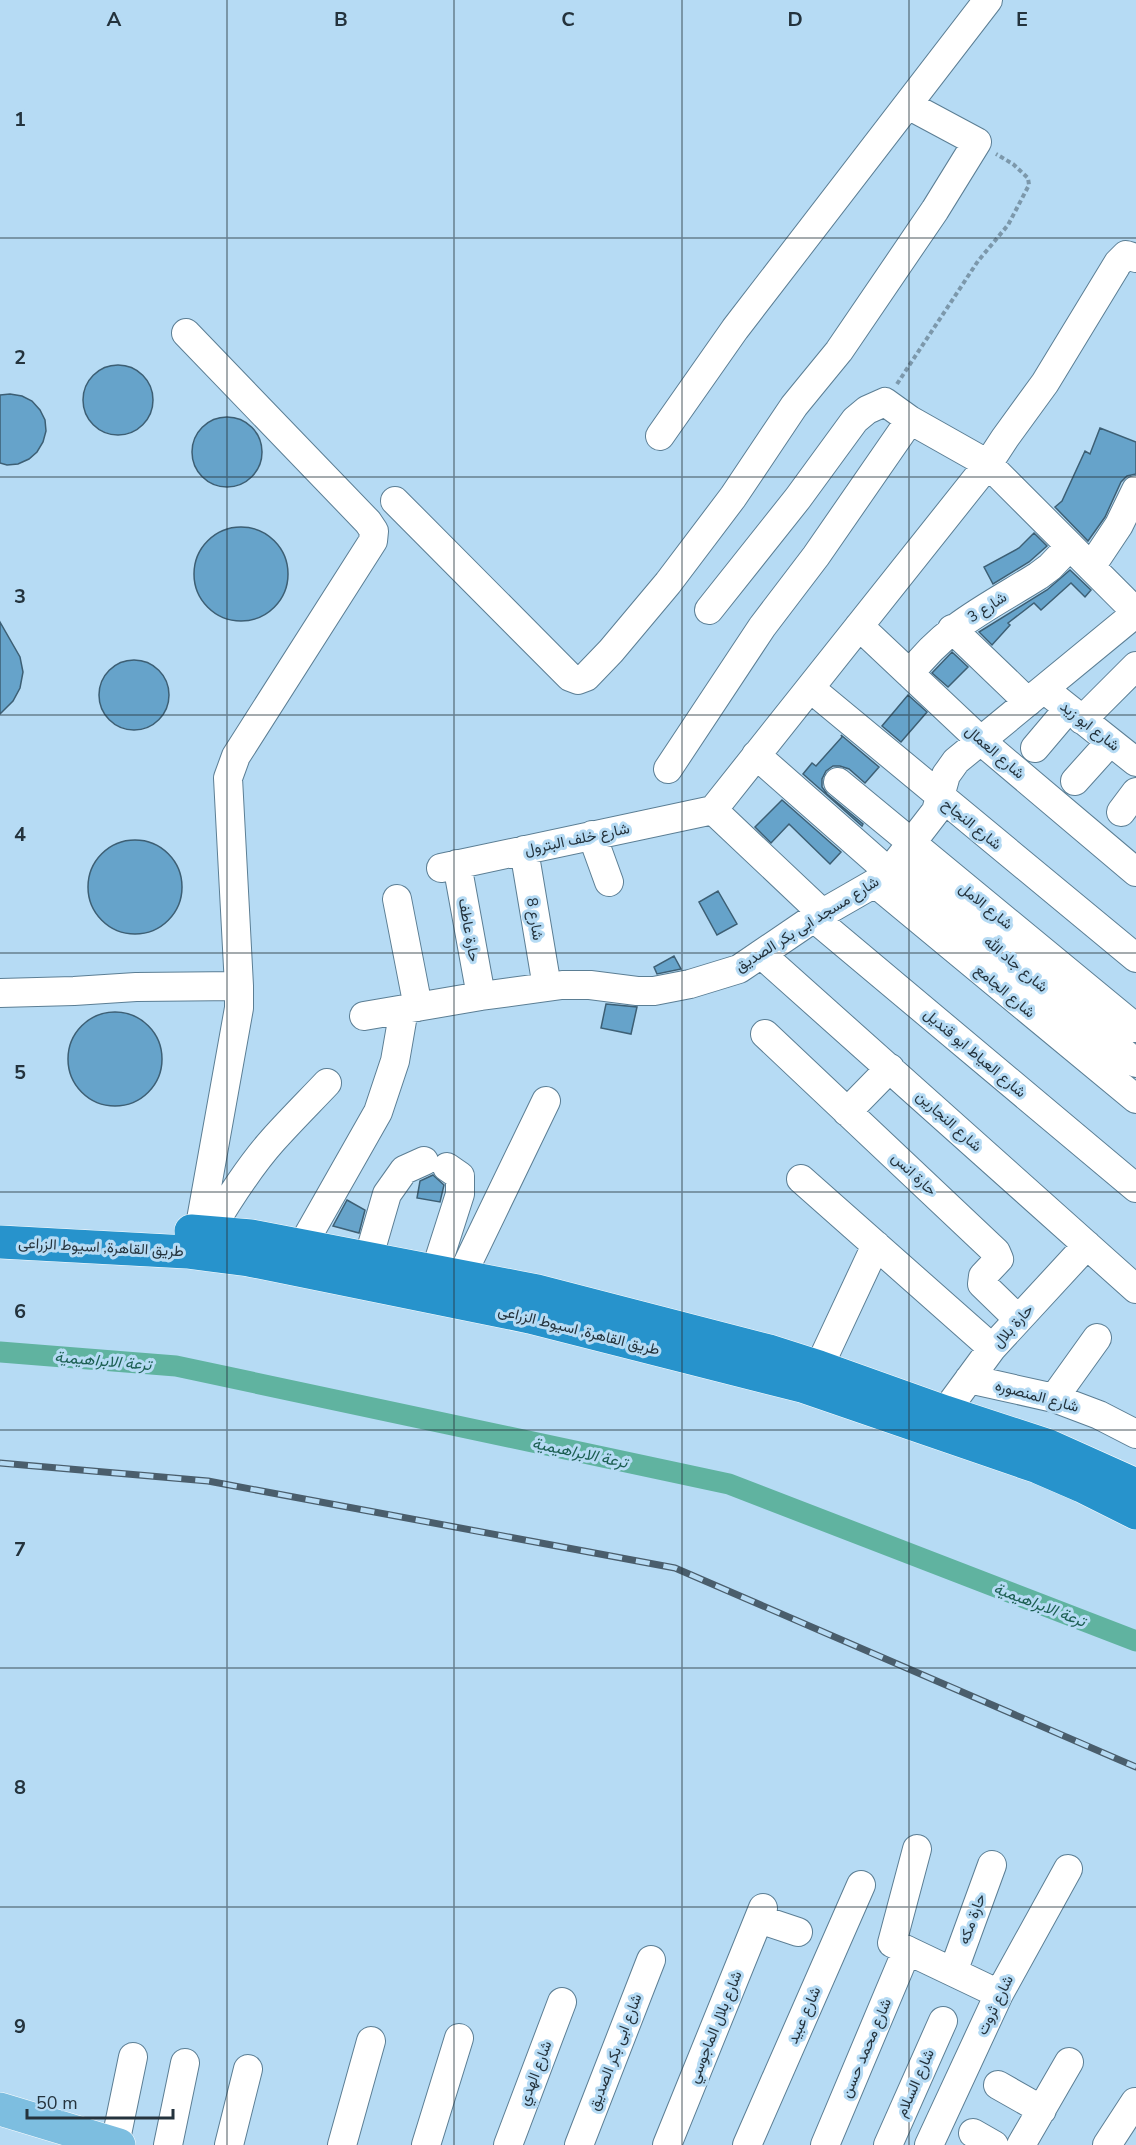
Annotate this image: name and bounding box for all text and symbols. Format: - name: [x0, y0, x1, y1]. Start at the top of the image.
- text: A: [107, 6, 122, 33]
- text: B: [334, 6, 348, 33]
- text: C: [561, 6, 575, 33]
- text: D: [787, 6, 803, 33]
- text: E: [1016, 6, 1028, 33]
- text: 1: [14, 106, 26, 133]
- text: 2: [14, 344, 26, 371]
- text: 3: [14, 583, 26, 610]
- street label: شارع 3: [963, 587, 1011, 628]
- street label: شارع ابو زيد: [1056, 696, 1124, 756]
- street label: شارع العمال: [960, 721, 1029, 784]
- street label: شارع النجاح: [937, 794, 1006, 855]
- street label: شارع خلف البترول: [523, 818, 632, 861]
- text: 4: [14, 821, 26, 848]
- street label: شارع مسجد ابى بكر الصديق: [731, 871, 883, 977]
- street label: شارع الامل: [954, 878, 1017, 935]
- street label: شارع 8: [521, 896, 548, 942]
- street label: حارة عاطف: [454, 897, 484, 963]
- street label: شارع جاد الله: [979, 931, 1052, 998]
- street label: شارع الجامع: [970, 960, 1040, 1023]
- street label: شارع العياط ابو قنديل: [919, 1004, 1031, 1103]
- text: 5: [14, 1059, 26, 1086]
- street label: شارع النجارين: [911, 1086, 986, 1157]
- street label: حارة انس: [887, 1148, 941, 1200]
- street label: طريق القاهرة, اسيوط الزراعى: [18, 1233, 185, 1261]
- text: 6: [14, 1298, 26, 1325]
- street label: طريق القاهرة, اسيوط الزراعى: [496, 1300, 662, 1360]
- street label: حارة بلال: [988, 1300, 1038, 1352]
- water label: ترعة الابراهيمية: [54, 1346, 154, 1376]
- street label: شارع المنصوره: [993, 1375, 1081, 1418]
- water label: ترعة الابراهيمية: [530, 1432, 632, 1474]
- text: 7: [14, 1536, 26, 1563]
- water label: ترعة الابراهيمية: [990, 1577, 1091, 1633]
- text: 8: [14, 1774, 26, 1801]
- street label: حارة مكه: [954, 1891, 990, 1947]
- street label: شارع بلال الماجوسي: [683, 1968, 750, 2087]
- street label: شارع ثروت: [972, 1972, 1019, 2039]
- street label: شارع عبيد: [783, 1983, 826, 2047]
- street label: شارع ابى بكر الصديق: [584, 1991, 647, 2114]
- street label: شارع محمد حسن: [836, 1995, 897, 2101]
- text: 9: [14, 2013, 26, 2040]
- street label: شارع الهدي: [514, 2038, 559, 2109]
- street label: شارع السلام: [891, 2046, 940, 2121]
- scale bar: [27, 2082, 172, 2120]
- text: 50 m: [36, 2091, 78, 2115]

